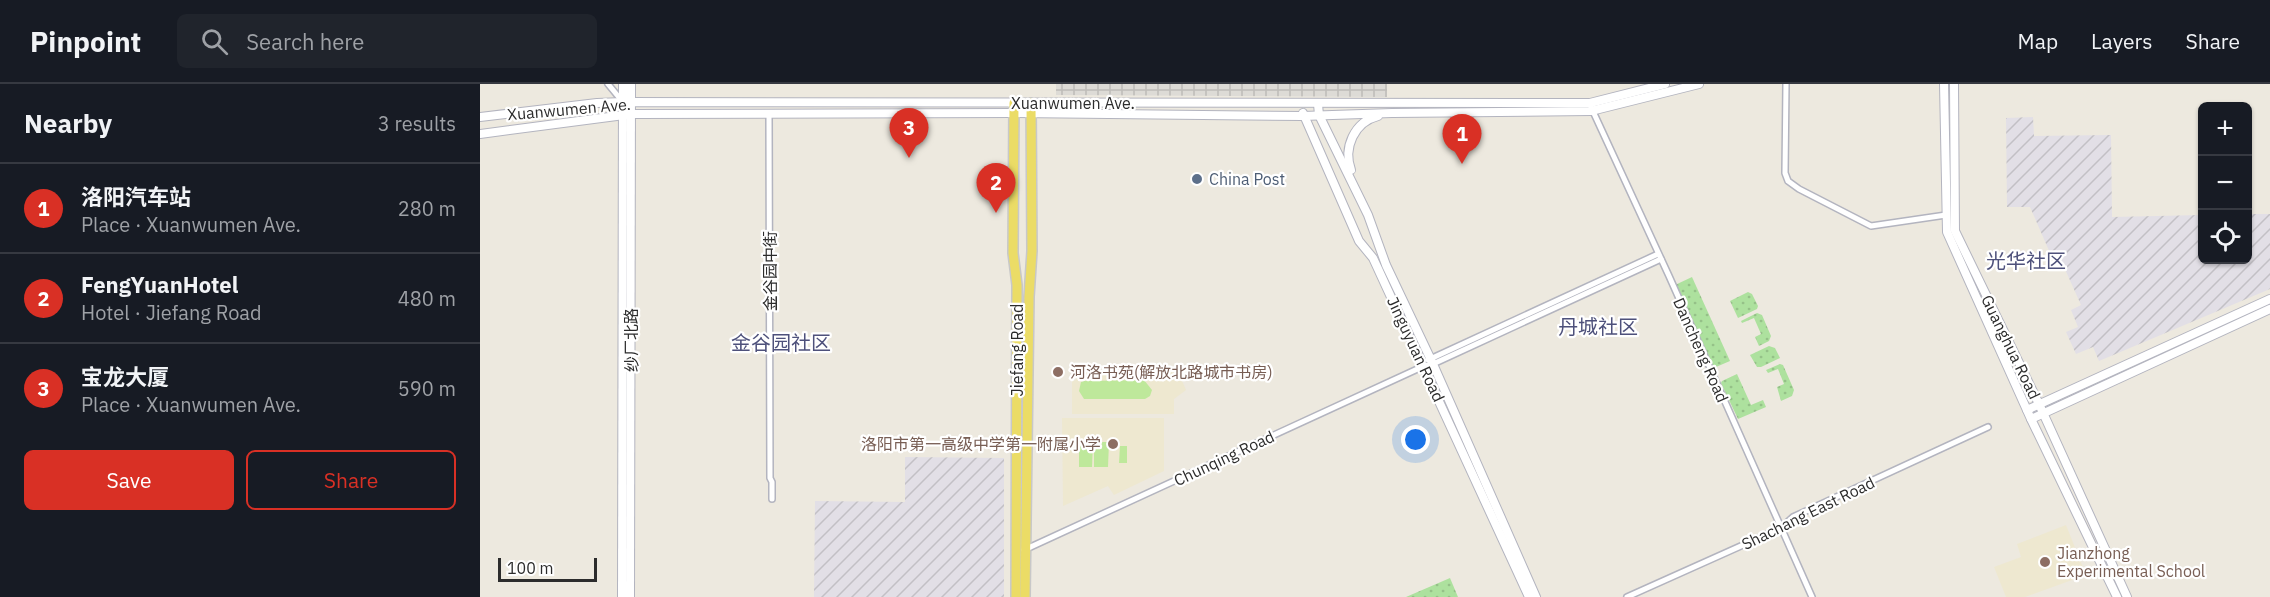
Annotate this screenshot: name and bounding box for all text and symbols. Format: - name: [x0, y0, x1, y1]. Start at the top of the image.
- search box: [177, 14, 597, 68]
- text: Pinpoint: [30, 23, 141, 60]
- icon: search: [198, 25, 231, 58]
- text: Search here: [246, 27, 364, 56]
- text: Map: [2018, 27, 2058, 55]
- text: Layers: [2091, 27, 2153, 55]
- text: Share: [2186, 27, 2240, 55]
- street label: Xuanwumen Ave.: [1011, 93, 1135, 113]
- street label: Xuanwumen Ave.: [506, 94, 632, 124]
- map controls: [2198, 102, 2252, 264]
- button: +: [2198, 102, 2252, 156]
- text: Nearby: [24, 106, 112, 140]
- pin: 3: [890, 109, 928, 158]
- text: 3 results: [378, 110, 456, 137]
- pin: 1: [1442, 115, 1482, 164]
- button: −: [2198, 156, 2252, 210]
- pin: 2: [976, 164, 1016, 213]
- place label: China Post: [1209, 169, 1285, 189]
- marker: China Post: [1190, 172, 1204, 186]
- text: 洛阳汽车站: [81, 182, 191, 211]
- text: 1: [38, 195, 50, 222]
- text: 280 m: [398, 195, 456, 222]
- button: locate: [2198, 210, 2252, 264]
- text: Place · Xuanwumen Ave.: [81, 211, 301, 238]
- street label: 金谷园中街: [760, 231, 780, 311]
- district label: 光华社区: [1986, 247, 2066, 274]
- text: FengYuanHotel: [81, 270, 238, 299]
- text: 2: [38, 285, 50, 312]
- text: 480 m: [398, 285, 456, 312]
- street label: Guanghua Road: [1977, 292, 2045, 402]
- street label: Jinguyuan Road: [1383, 293, 1449, 405]
- street label: Dancheng Road: [1669, 295, 1733, 405]
- text: Hotel · Jiefang Road: [81, 299, 262, 326]
- street label: Jiefang Road: [1007, 304, 1027, 396]
- street label: 纱厂北路: [621, 308, 641, 372]
- district label: 丹城社区: [1558, 313, 1638, 340]
- district label: 金谷园社区: [731, 329, 831, 356]
- text: 宝龙大厦: [81, 362, 169, 391]
- place label: 河洛书苑(解放北路城市书房): [1070, 362, 1273, 382]
- marker: 河洛书苑(解放北路城市书房): [1051, 365, 1065, 379]
- text: 3: [38, 375, 50, 402]
- text: 590 m: [398, 375, 456, 402]
- text: Place · Xuanwumen Ave.: [81, 391, 301, 418]
- your location: [1401, 425, 1430, 454]
- street label: Chunqing Road: [1171, 426, 1277, 490]
- place label: 洛阳市第一高级中学第一附属小学: [861, 434, 1101, 454]
- marker: 洛阳市第一高级中学第一附属小学: [1106, 437, 1120, 451]
- button: Save: [24, 450, 234, 510]
- button: Share: [246, 450, 456, 510]
- street label: Shachang East Road: [1738, 472, 1878, 554]
- place label: Jianzhong Experimental School: [2057, 543, 2205, 581]
- scale bar: [498, 555, 597, 582]
- marker: Jianzhong Experimental School: [2038, 555, 2052, 569]
- text: 100 m: [507, 558, 554, 578]

